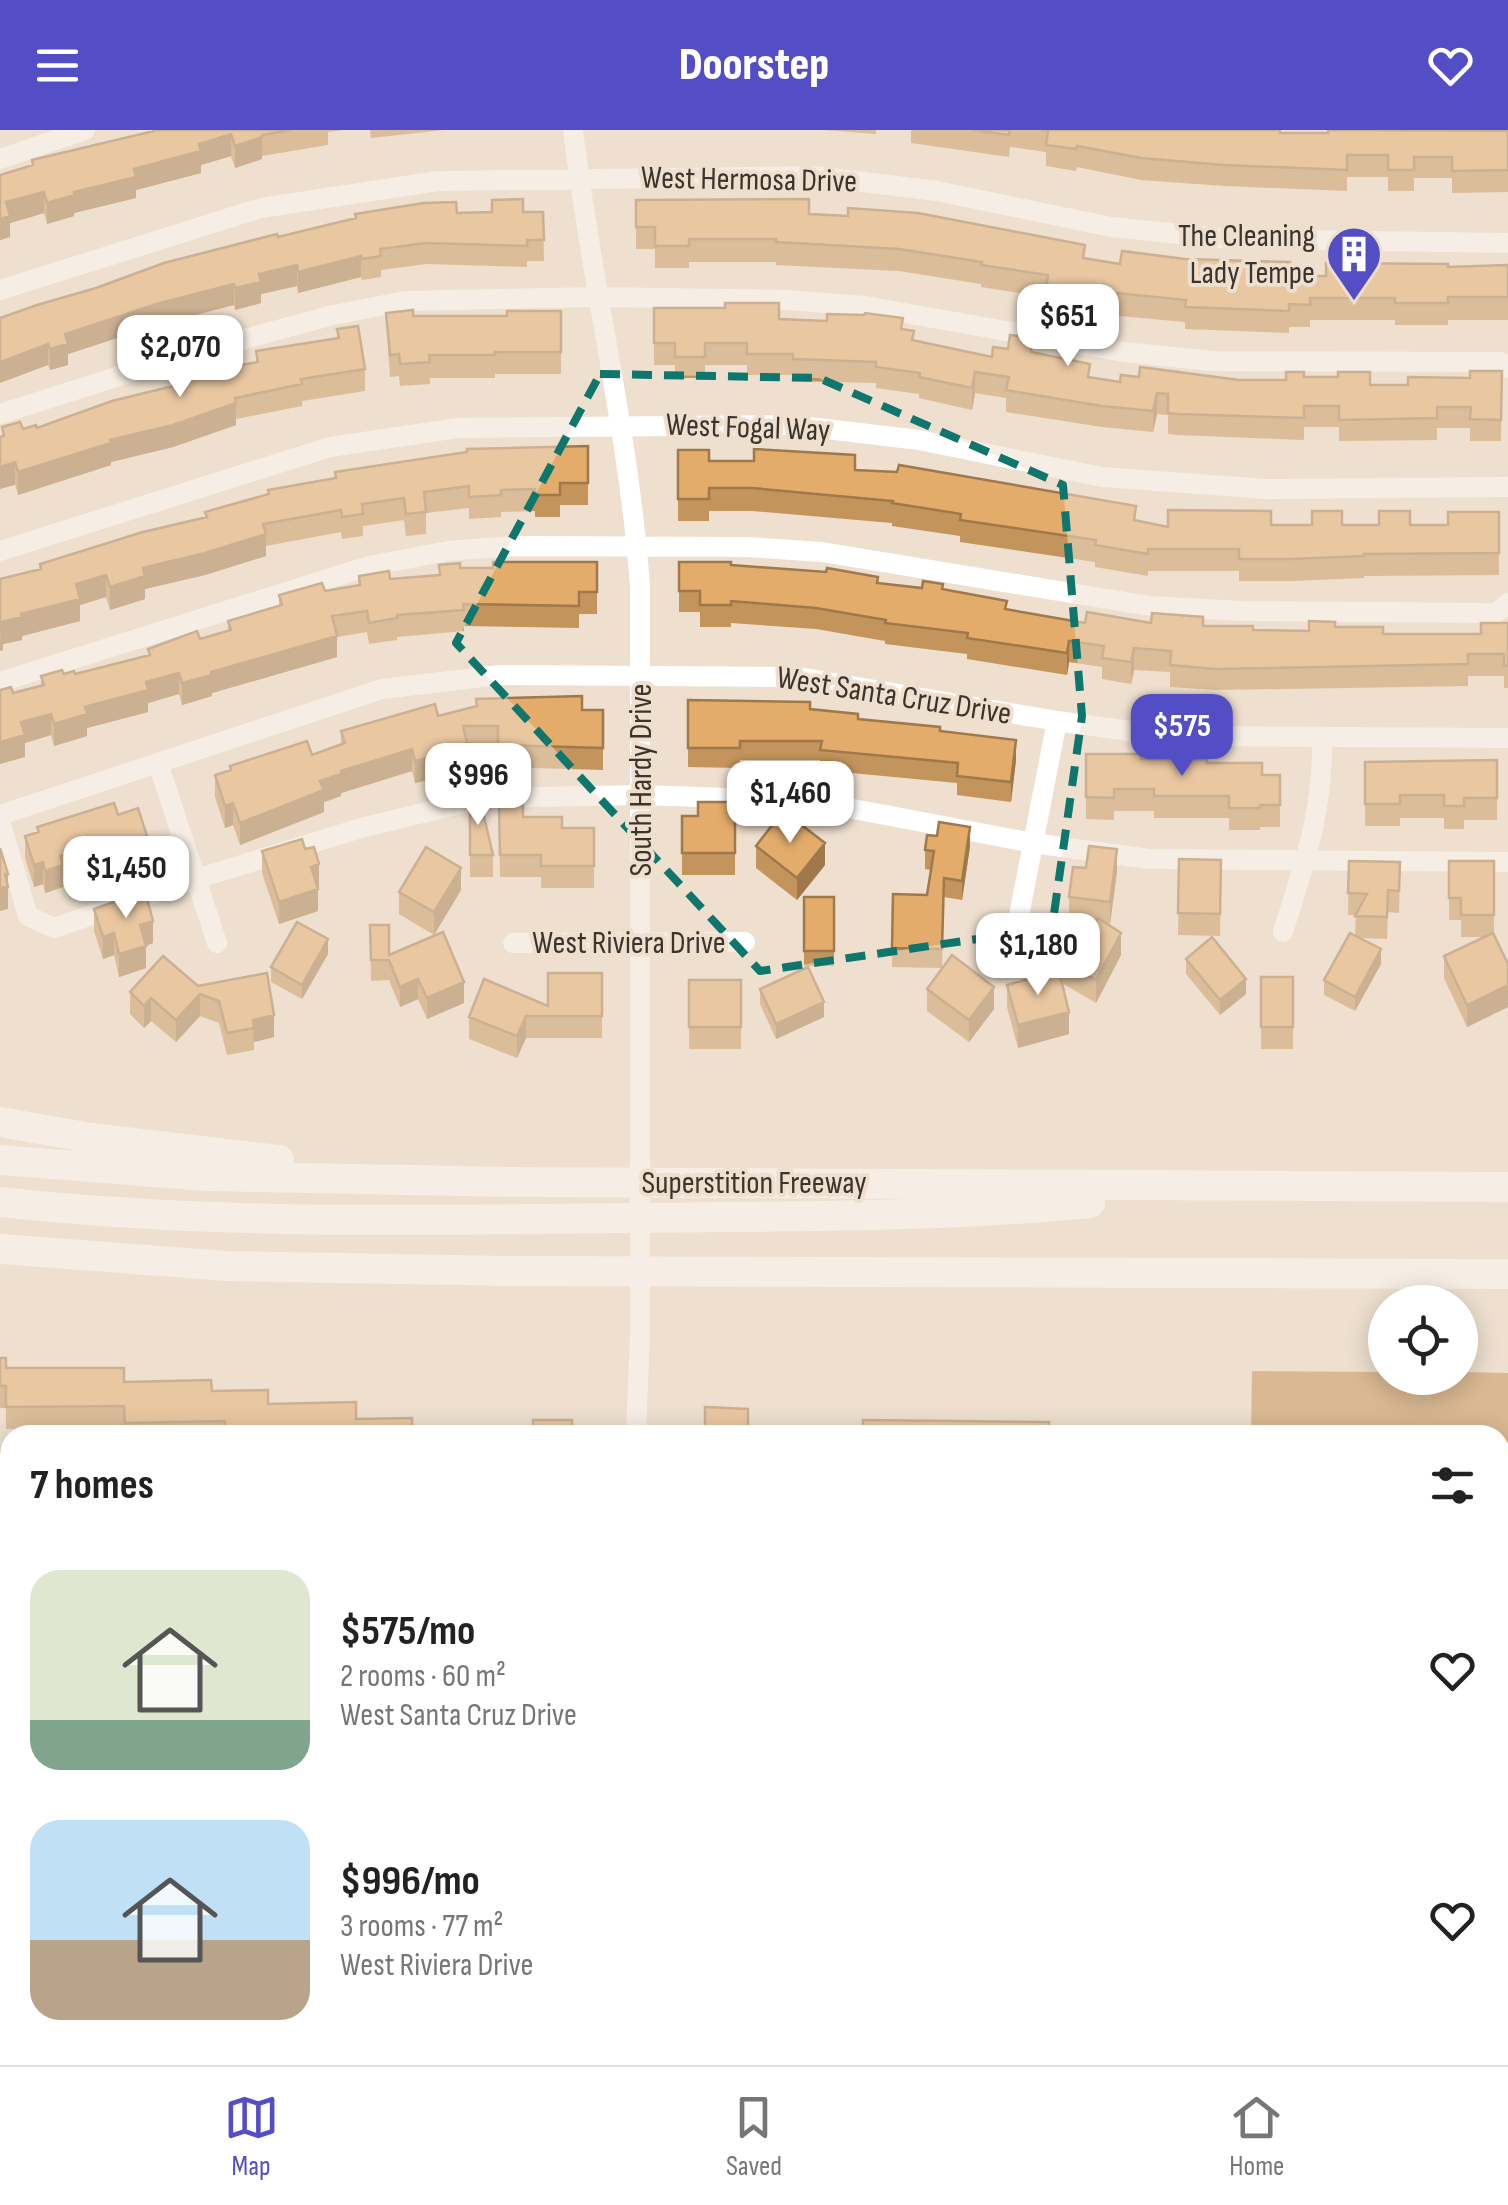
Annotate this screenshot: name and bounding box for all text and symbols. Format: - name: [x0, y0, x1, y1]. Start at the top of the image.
- icon: menu: [30, 38, 85, 93]
- text: Doorstep: [679, 38, 829, 93]
- icon: heart: [1423, 38, 1478, 93]
- street label: West Hermosa Drive: [641, 159, 857, 201]
- place label: The Cleaning Lady Tempe: [1178, 217, 1315, 293]
- building icon: The Cleaning Lady Tempe: [1324, 224, 1384, 303]
- pin: $651: [1009, 284, 1127, 369]
- text: $651: [1039, 297, 1097, 336]
- pin: $2,070: [99, 315, 261, 400]
- text: $2,070: [139, 328, 221, 367]
- street label: West Fogal Way: [665, 406, 831, 450]
- street label: West Santa Cruz Drive: [774, 658, 1014, 734]
- street label: South Hardy Drive: [622, 684, 661, 876]
- pin: $575: [1123, 694, 1241, 779]
- text: $575: [1153, 707, 1211, 746]
- pin: $996: [419, 743, 537, 828]
- text: $996: [447, 756, 509, 795]
- pin: $1,460: [709, 761, 871, 846]
- text: $1,460: [749, 774, 831, 813]
- pin: $1,450: [45, 836, 207, 921]
- text: $1,450: [85, 849, 167, 888]
- pin: $1,180: [957, 913, 1119, 998]
- street label: West Riviera Drive: [532, 924, 726, 963]
- text: $1,180: [998, 926, 1078, 965]
- street label: Superstition Freeway: [641, 1164, 867, 1203]
- map controls: [1368, 1285, 1478, 1395]
- button: locate: [1368, 1285, 1478, 1395]
- icon: filters: [1425, 1458, 1480, 1513]
- text: 7 homes: [30, 1460, 154, 1511]
- text: $575/mo: [340, 1606, 475, 1657]
- icon: home: [110, 1610, 230, 1730]
- icon: heart: [1425, 1643, 1480, 1698]
- text: 2 rooms · 60 m²: [340, 1657, 506, 1696]
- text: West Santa Cruz Drive: [340, 1696, 577, 1735]
- text: $996/mo: [340, 1856, 480, 1907]
- icon: home: [110, 1860, 230, 1980]
- icon: heart: [1425, 1893, 1480, 1948]
- text: 3 rooms · 77 m²: [340, 1907, 504, 1946]
- text: West Riviera Drive: [340, 1946, 533, 1985]
- tab: Map: [224, 2090, 279, 2183]
- tab: Saved: [726, 2090, 782, 2183]
- tab: Home: [1229, 2090, 1284, 2183]

